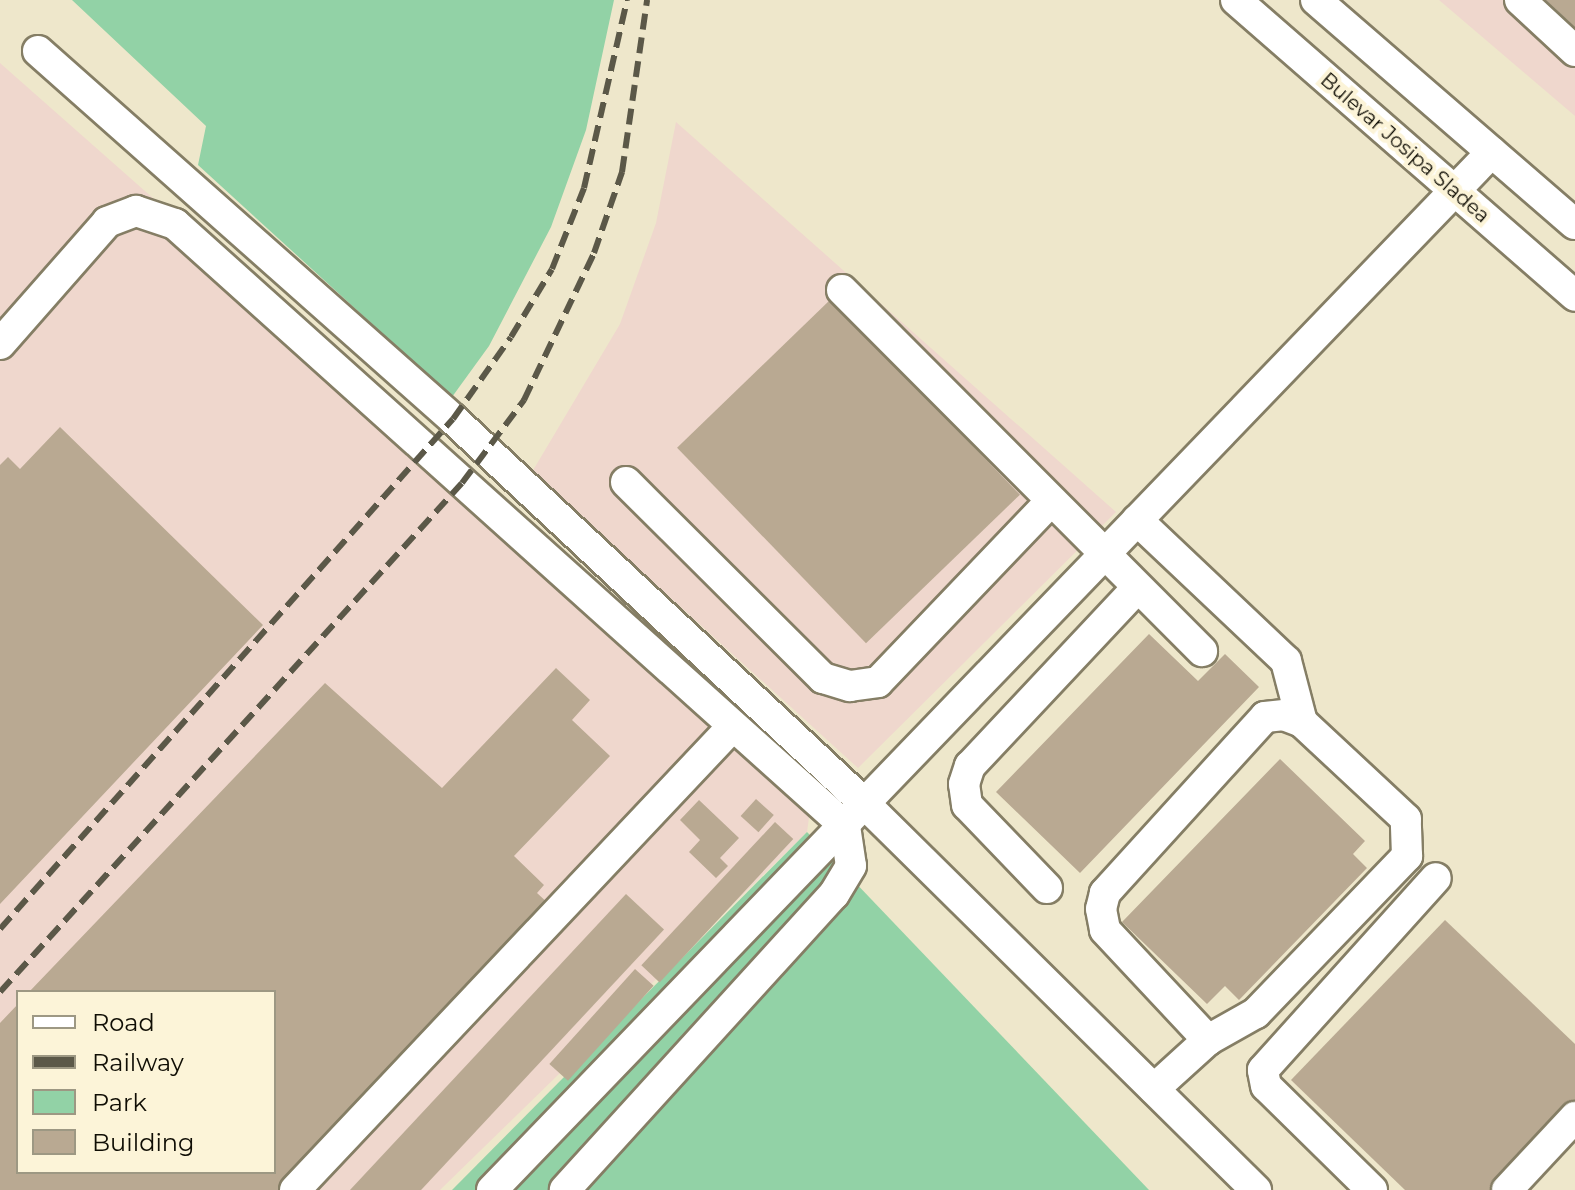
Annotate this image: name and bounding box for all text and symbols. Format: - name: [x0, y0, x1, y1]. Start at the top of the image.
- street label: Bulevar Josipa Sladea: [1316, 68, 1494, 228]
- legend: [16, 990, 276, 1174]
- text: Road: [92, 1008, 155, 1037]
- text: Railway: [92, 1048, 184, 1077]
- text: Park: [92, 1088, 147, 1117]
- text: Building: [92, 1128, 195, 1157]

